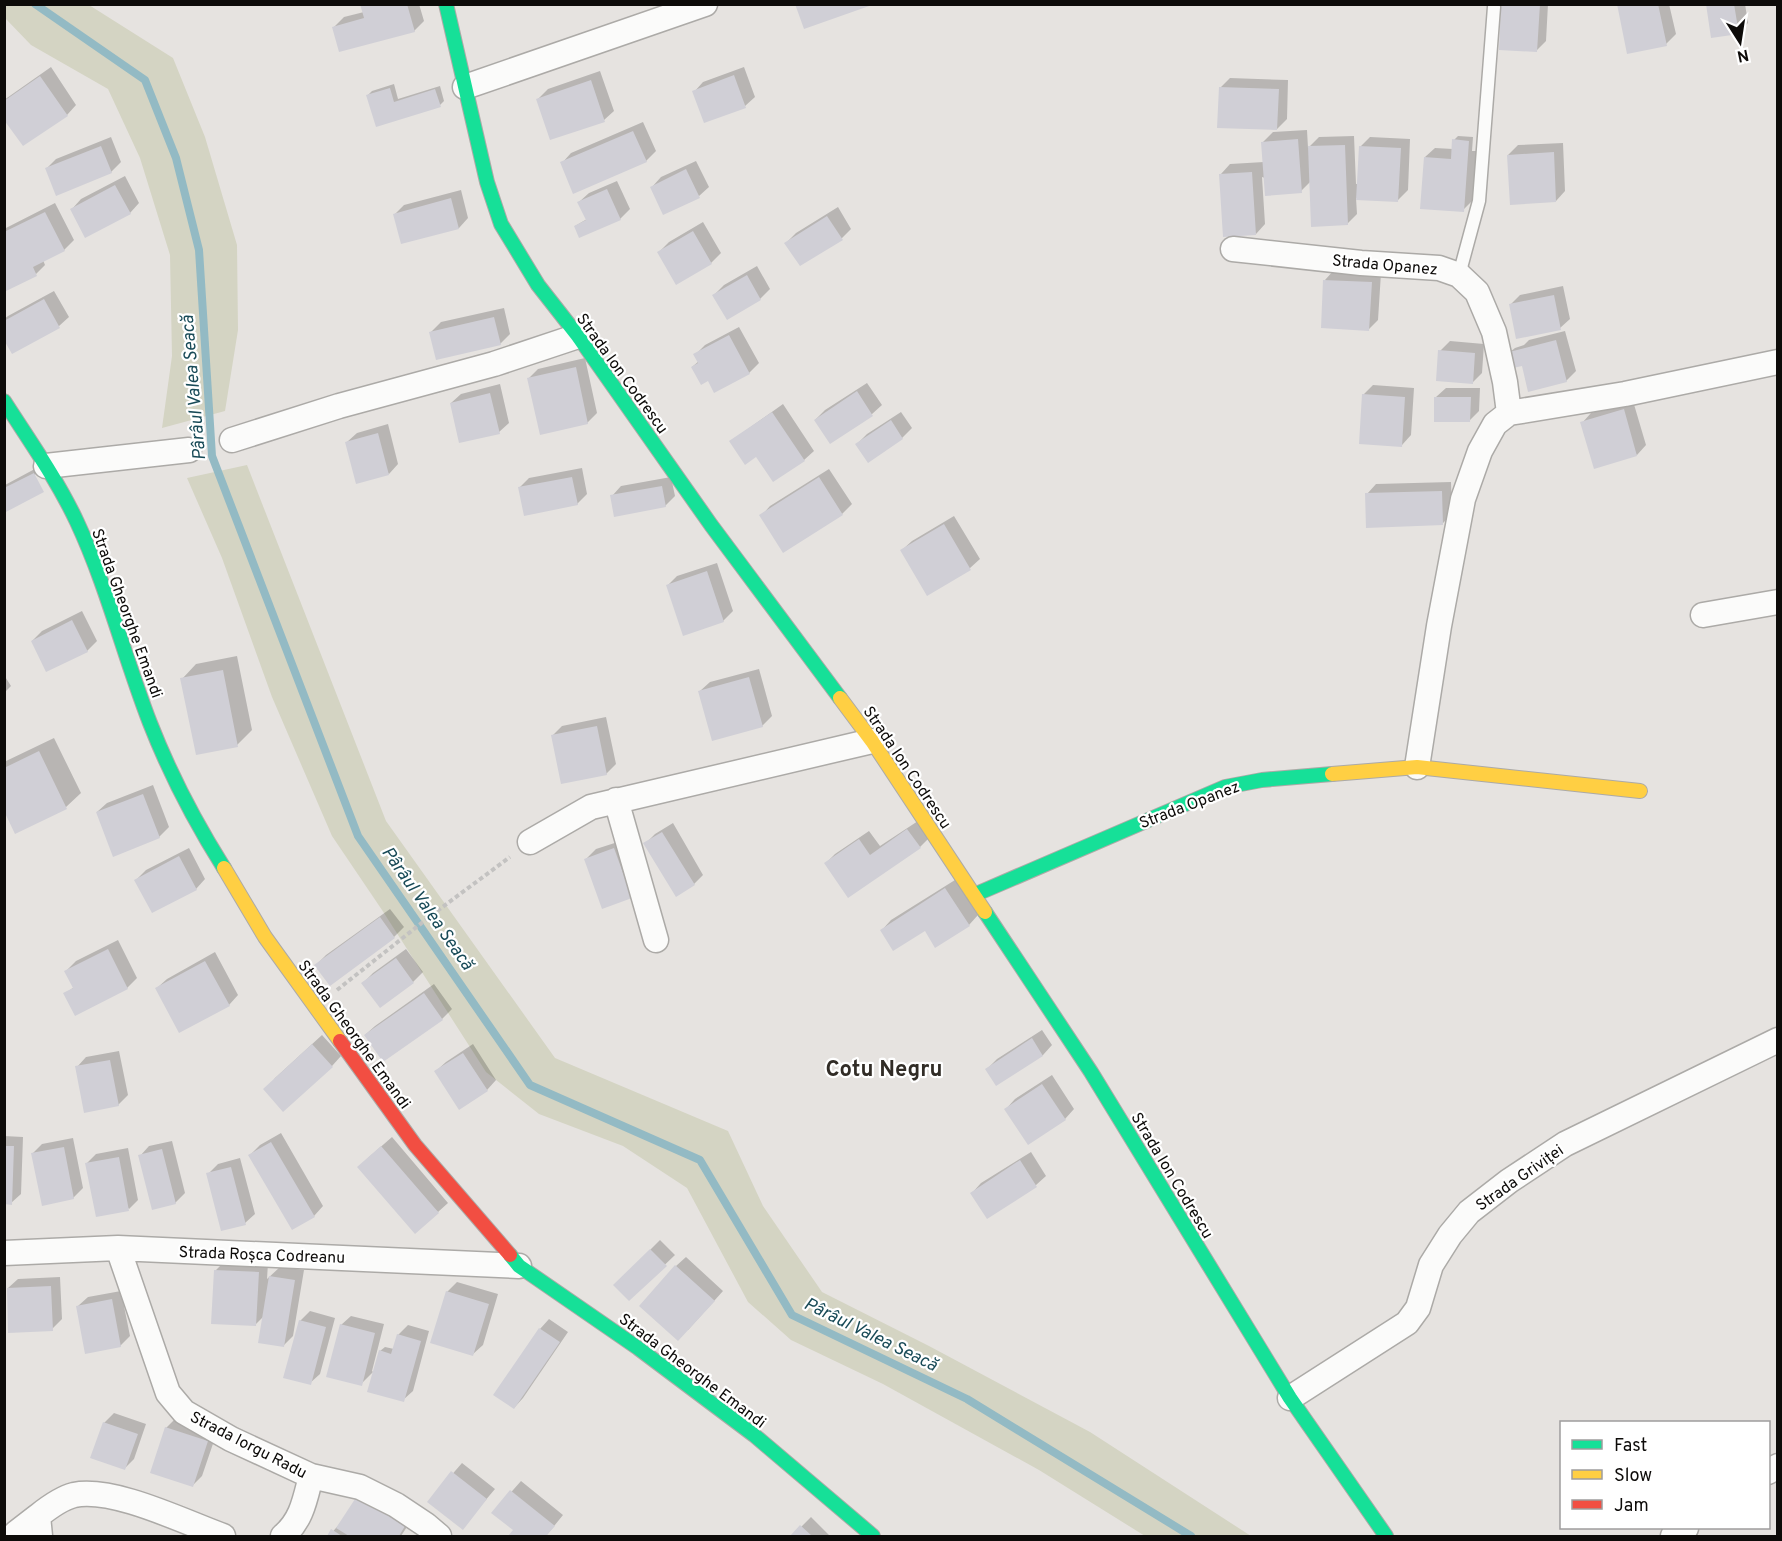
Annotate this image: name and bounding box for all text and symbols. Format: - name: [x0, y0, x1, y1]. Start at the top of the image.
- north arrow: [1710, 12, 1770, 72]
- text: N: [1735, 44, 1750, 66]
- street label: Strada Opanez: [1331, 251, 1438, 281]
- street label: Strada Ion Codrescu: [571, 310, 672, 438]
- water label: Pârâul Valea Seacă: [177, 313, 212, 462]
- street label: Strada Gheorghe Emandi: [86, 526, 166, 701]
- street label: Strada Ion Codrescu: [858, 703, 955, 833]
- street label: Strada Opanez: [1137, 778, 1243, 834]
- water label: Pârâul Valea Seacă: [376, 843, 479, 977]
- street label: Strada Gheorghe Emandi: [293, 957, 414, 1113]
- district label: Cotu Negru: [825, 1057, 943, 1084]
- street label: Strada Ion Codrescu: [1126, 1109, 1217, 1243]
- street label: Strada Griviței: [1472, 1141, 1568, 1216]
- street label: Strada Roșca Codreanu: [178, 1243, 345, 1269]
- water label: Pârâul Valea Seacă: [800, 1293, 942, 1378]
- street label: Strada Gheorghe Emandi: [614, 1310, 769, 1433]
- street label: Strada Iorgu Radu: [186, 1408, 310, 1484]
- legend: [1560, 1421, 1770, 1529]
- text: Fast: [1614, 1435, 1647, 1458]
- text: Slow: [1614, 1465, 1652, 1488]
- text: Jam: [1614, 1495, 1649, 1518]

